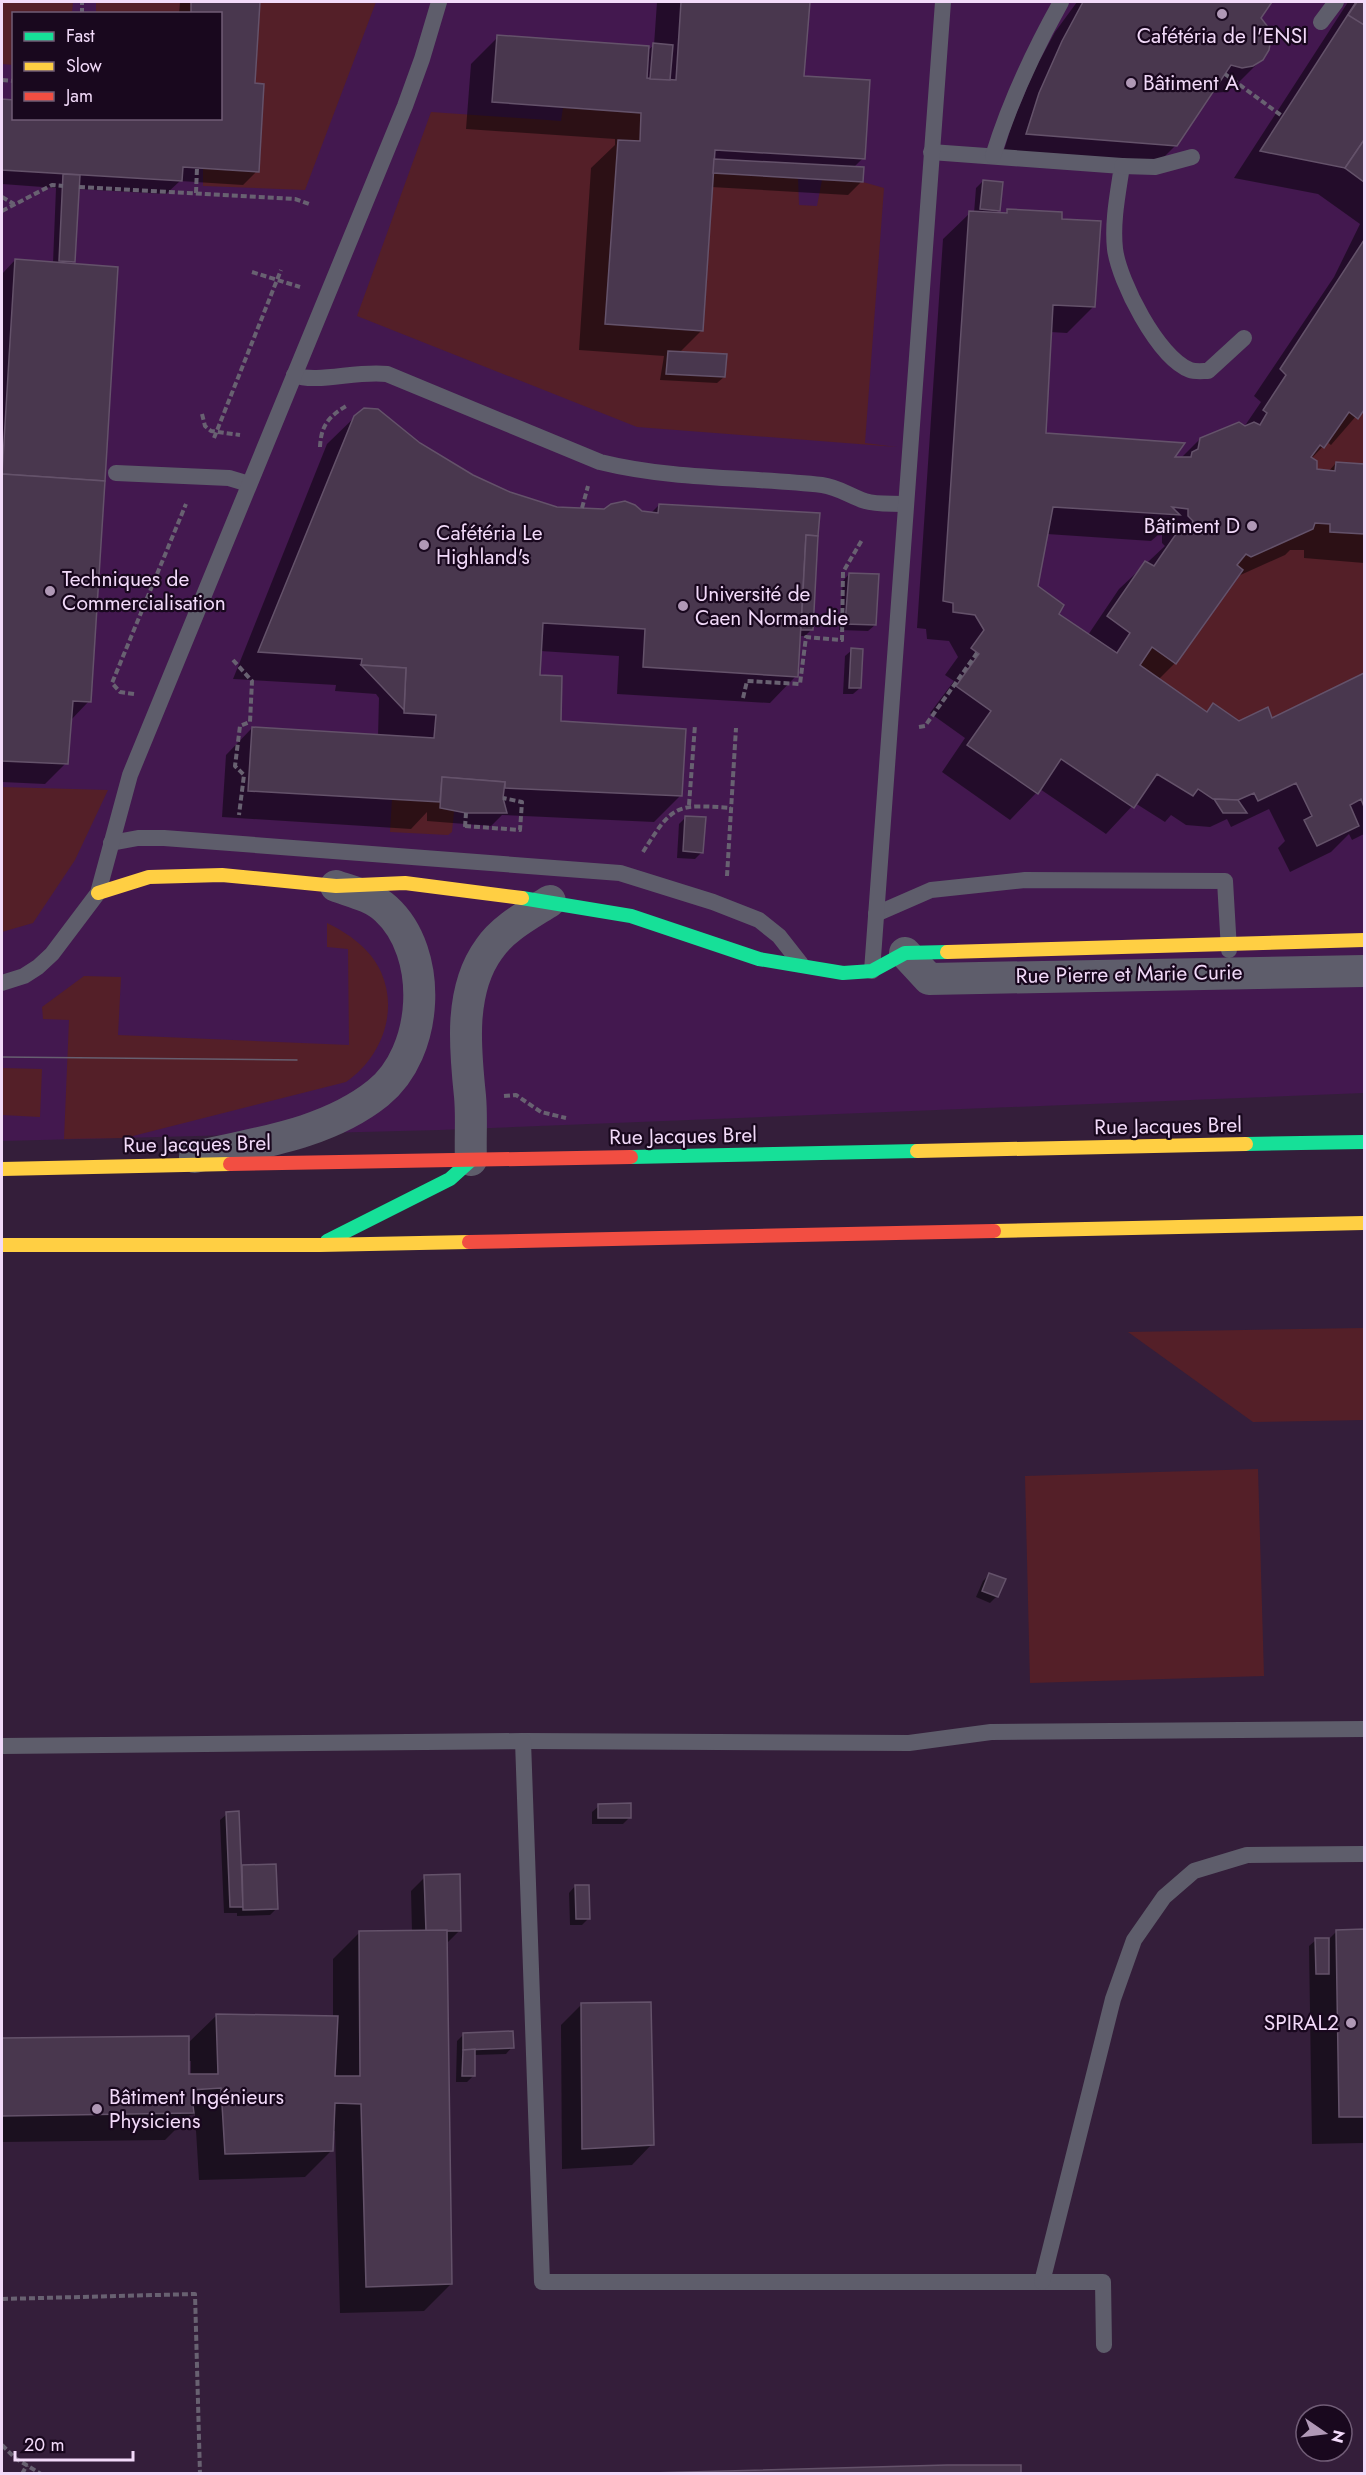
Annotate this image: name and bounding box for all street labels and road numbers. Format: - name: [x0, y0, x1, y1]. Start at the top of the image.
- street label: Rue Pierre et Marie Curie: [1015, 957, 1243, 991]
- street label: Rue Jacques Brel: [1094, 1110, 1242, 1142]
- street label: Rue Jacques Brel: [609, 1120, 757, 1152]
- street label: Rue Jacques Brel: [123, 1128, 271, 1160]

